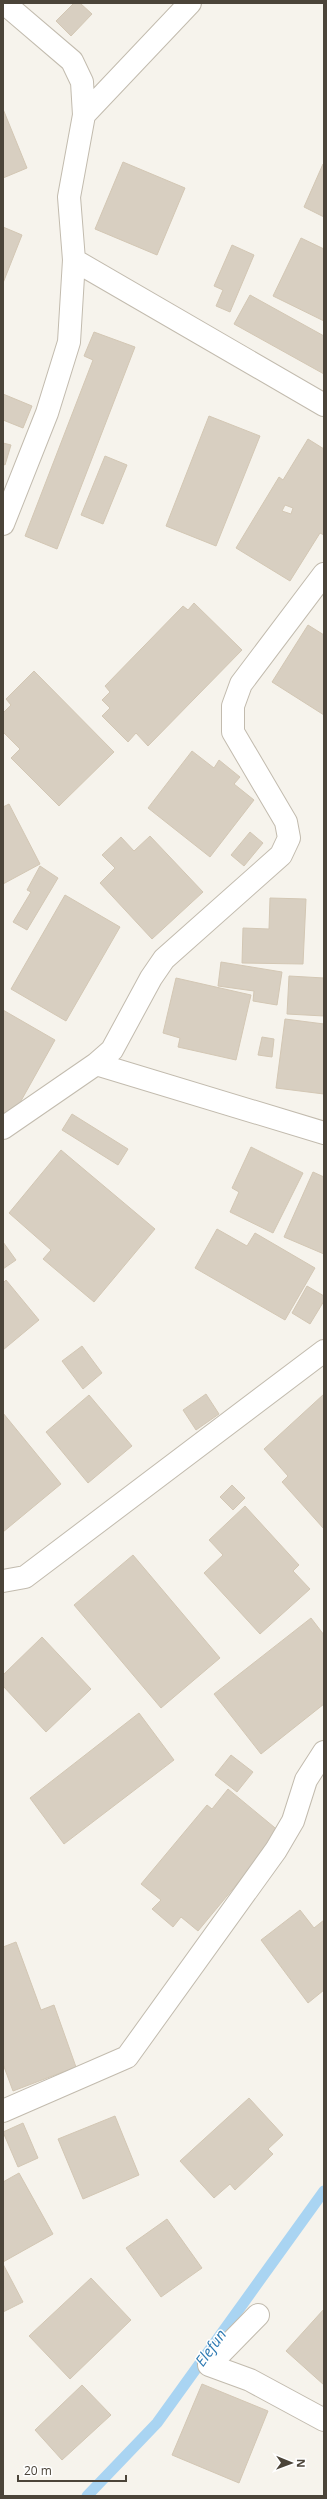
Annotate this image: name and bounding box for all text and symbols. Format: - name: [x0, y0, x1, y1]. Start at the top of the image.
- water label: Elefun: [190, 2325, 230, 2370]
- north arrow: [271, 2443, 311, 2483]
- scale bar: [18, 2457, 126, 2483]
- text: N: [294, 2459, 309, 2468]
- text: 20 m: [24, 2462, 52, 2479]

